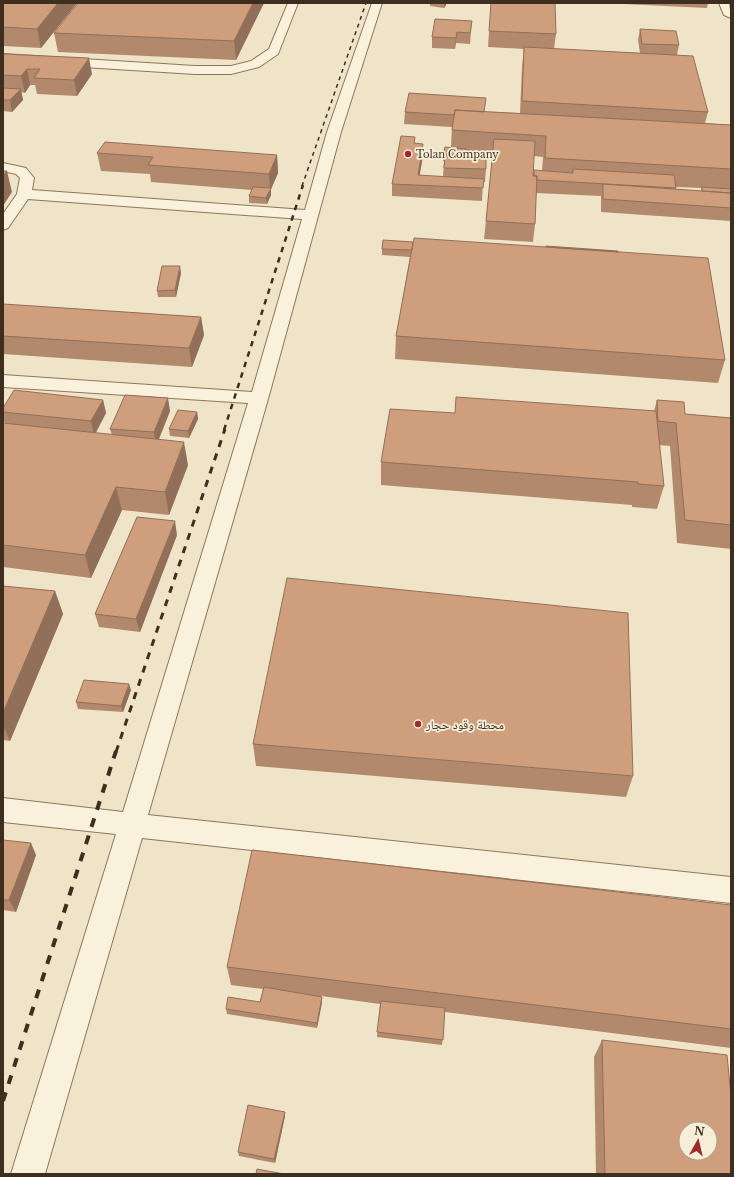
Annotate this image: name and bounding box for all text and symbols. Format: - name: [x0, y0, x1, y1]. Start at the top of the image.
- place label: Tolan Company: [416, 148, 499, 161]
- marker: Tolan Company: [403, 149, 413, 159]
- place label: محطة وقود حجار: [425, 717, 504, 732]
- marker: محطة وقود حجار: [413, 719, 423, 729]
- north arrow: [678, 1121, 718, 1161]
- text: N: [693, 1123, 706, 1139]

